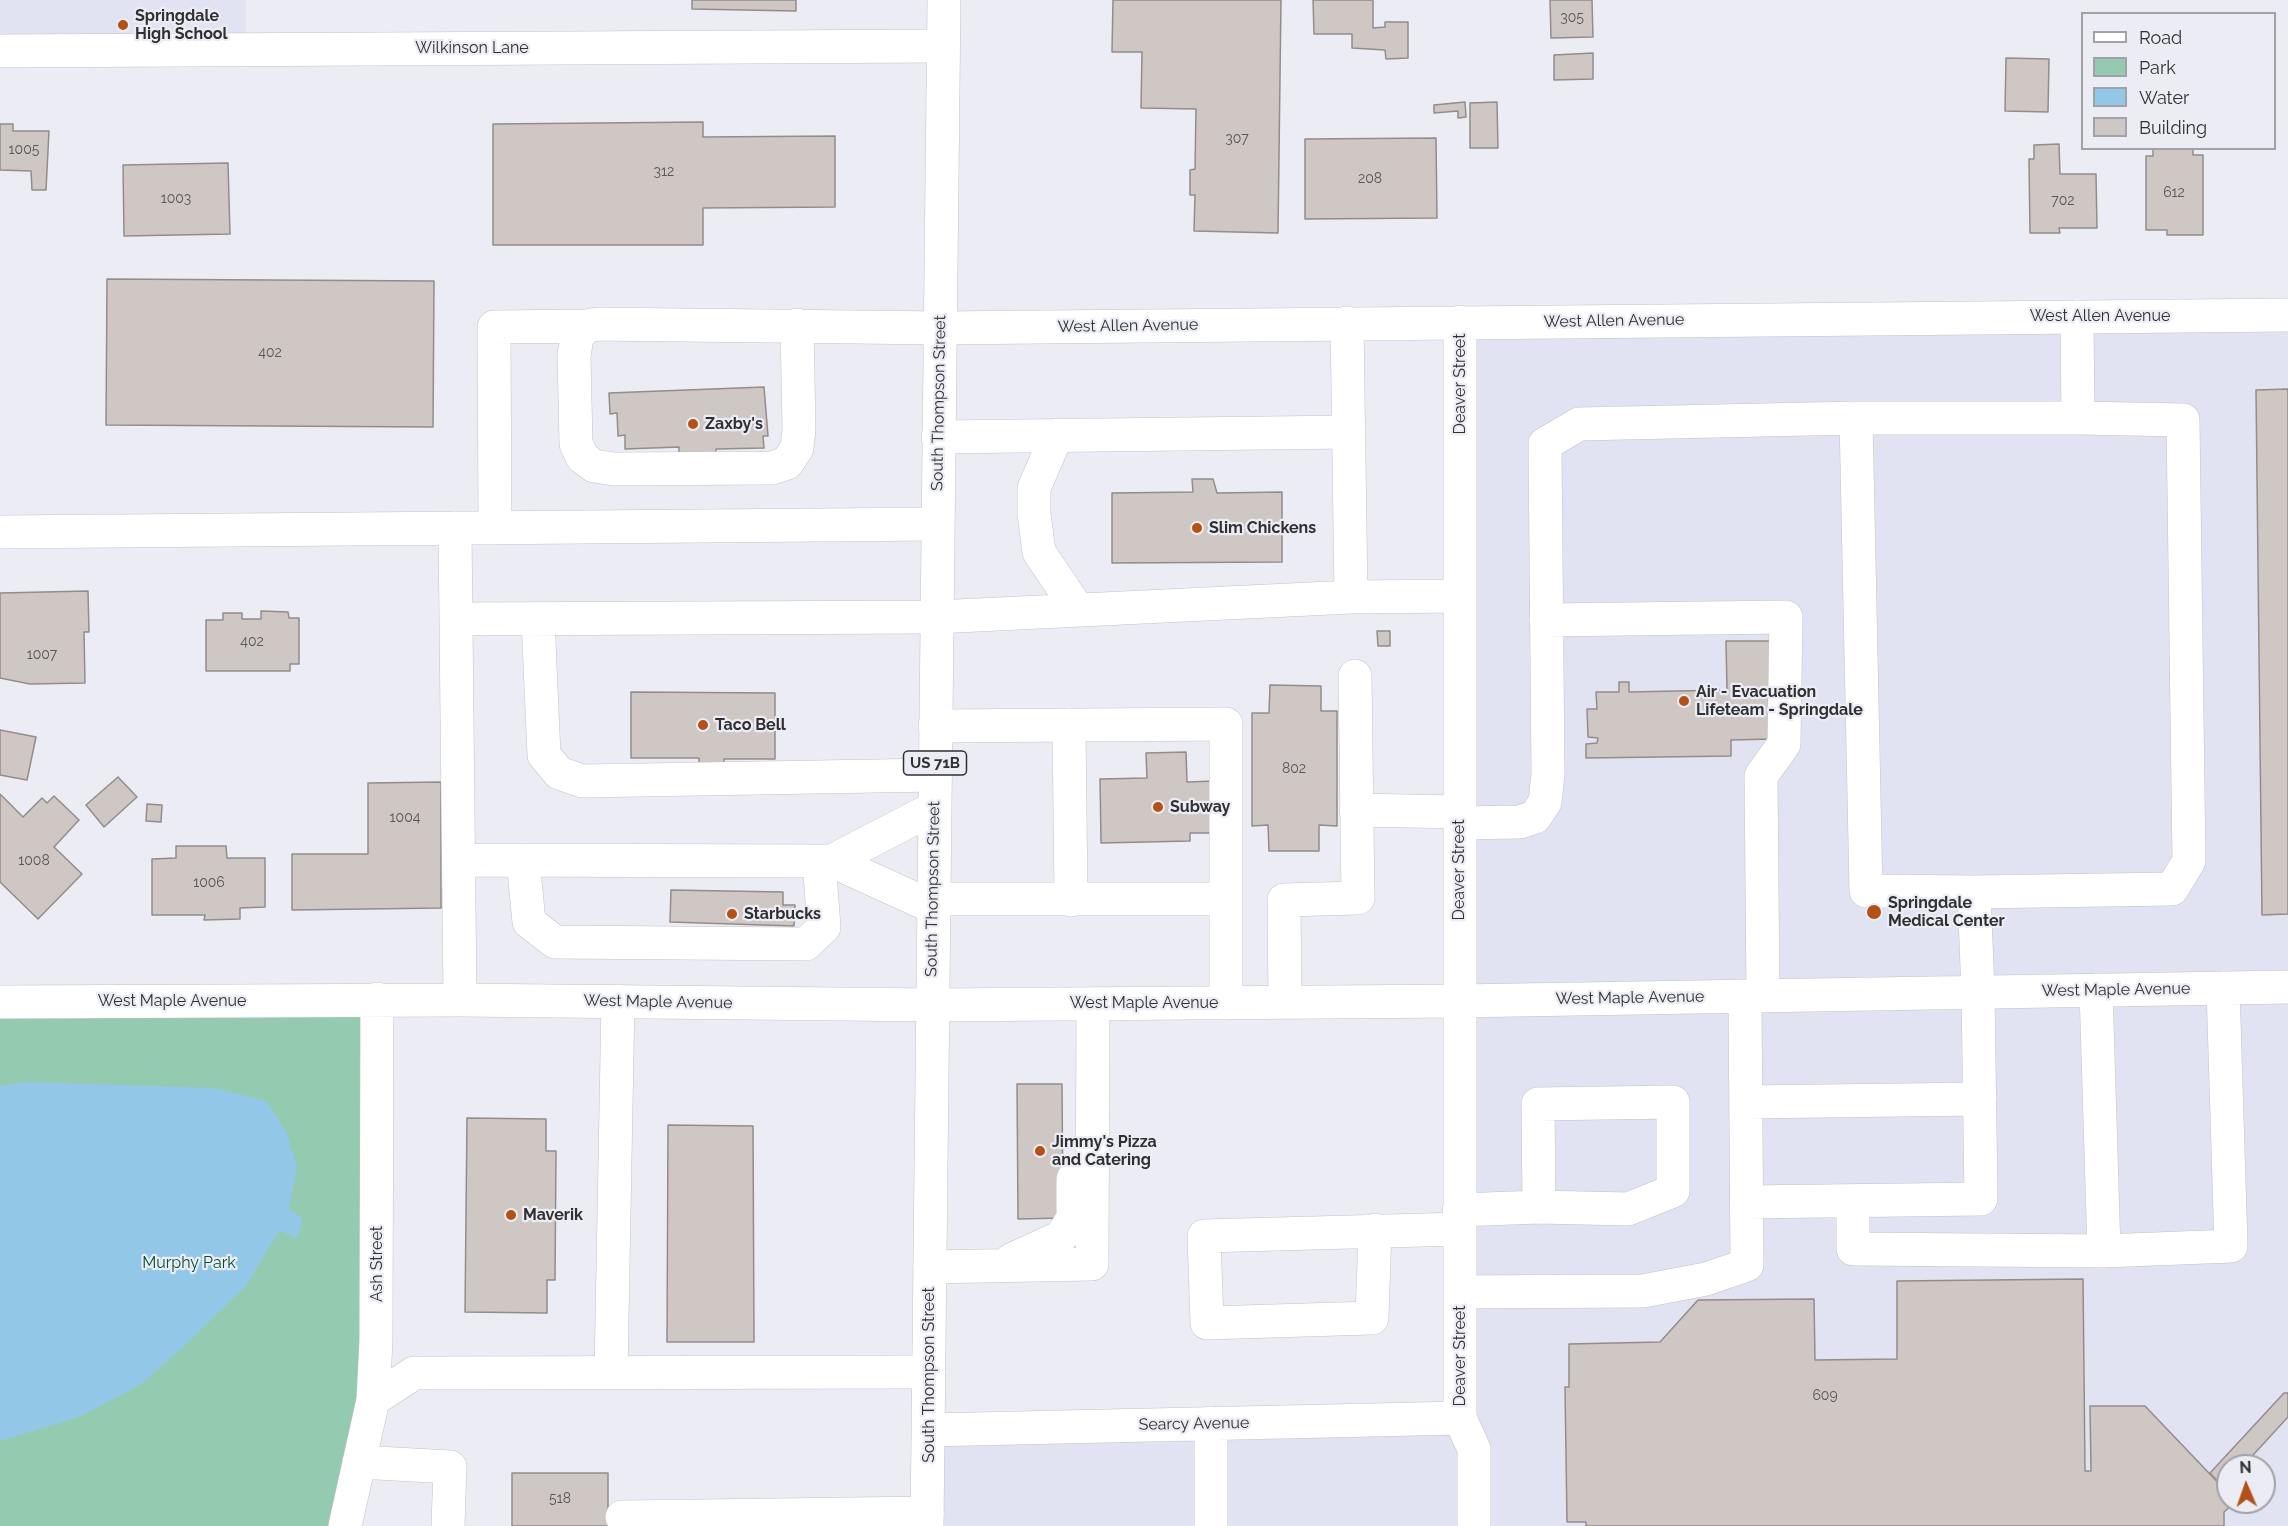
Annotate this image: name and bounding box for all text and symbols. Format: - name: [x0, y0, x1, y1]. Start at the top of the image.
- place label: Springdale High School: [135, 6, 228, 44]
- house number: 305: [1560, 10, 1584, 26]
- legend: [2081, 12, 2276, 150]
- marker: Springdale High School: [116, 18, 130, 32]
- text: Road: [2139, 27, 2182, 48]
- street label: Wilkinson Lane: [415, 38, 529, 58]
- text: Park: [2139, 57, 2176, 78]
- text: Water: [2139, 87, 2189, 108]
- text: Building: [2139, 117, 2207, 138]
- house number: 307: [1225, 131, 1249, 147]
- house number: 1005: [9, 142, 39, 158]
- house number: 312: [654, 164, 674, 180]
- house number: 208: [1358, 171, 1382, 187]
- house number: 612: [2163, 185, 2185, 201]
- house number: 1003: [161, 191, 191, 207]
- house number: 702: [2051, 193, 2075, 209]
- street label: West Allen Avenue: [2030, 306, 2170, 326]
- street label: West Allen Avenue: [1543, 310, 1685, 332]
- street label: South Thompson Street: [928, 315, 950, 491]
- street label: West Allen Avenue: [1057, 315, 1199, 337]
- street label: Deaver Street: [1450, 334, 1470, 434]
- house number: 402: [258, 345, 282, 361]
- place label: Zaxby's: [705, 414, 763, 434]
- marker: Zaxby's: [686, 417, 700, 431]
- place label: Slim Chickens: [1209, 518, 1316, 538]
- marker: Slim Chickens: [1190, 521, 1204, 535]
- house number: 402: [240, 634, 264, 650]
- house number: 1007: [27, 647, 57, 663]
- place label: Air - Evacuation Lifeteam - Springdale: [1696, 682, 1863, 720]
- marker: Air - Evacuation Lifeteam - Springdale: [1677, 694, 1691, 708]
- place label: Taco Bell: [715, 715, 786, 735]
- marker: Taco Bell: [696, 718, 710, 732]
- road number: US 71B: [904, 751, 966, 775]
- house number: 802: [1282, 761, 1306, 777]
- place label: Subway: [1170, 797, 1230, 817]
- marker: Subway: [1151, 800, 1165, 814]
- street label: South Thompson Street: [922, 801, 944, 977]
- house number: 1004: [390, 810, 420, 826]
- street label: Deaver Street: [1449, 820, 1469, 920]
- house number: 1008: [18, 853, 50, 869]
- house number: 1006: [193, 875, 225, 891]
- place label: Springdale Medical Center: [1888, 893, 2005, 931]
- marker: Springdale Medical Center: [1865, 903, 1883, 921]
- place label: Starbucks: [744, 904, 821, 924]
- marker: Starbucks: [725, 907, 739, 921]
- street label: West Maple Avenue: [2041, 979, 2191, 1001]
- street label: West Maple Avenue: [1555, 987, 1705, 1009]
- street label: West Maple Avenue: [98, 991, 246, 1011]
- street label: West Maple Avenue: [583, 991, 733, 1013]
- street label: West Maple Avenue: [1070, 993, 1218, 1013]
- place label: Jimmy's Pizza and Catering: [1052, 1132, 1157, 1170]
- marker: Jimmy's Pizza and Catering: [1033, 1144, 1047, 1158]
- place label: Maverik: [523, 1205, 583, 1225]
- marker: Maverik: [504, 1208, 518, 1222]
- street label: Ash Street: [367, 1226, 387, 1302]
- park label: Murphy Park: [142, 1253, 236, 1273]
- street label: South Thompson Street: [919, 1287, 939, 1463]
- street label: Deaver Street: [1450, 1306, 1470, 1406]
- house number: 609: [1812, 1388, 1838, 1404]
- street label: Searcy Avenue: [1138, 1413, 1250, 1435]
- north arrow: [2216, 1454, 2276, 1514]
- text: N: [2239, 1458, 2252, 1477]
- house number: 518: [549, 1491, 571, 1507]

